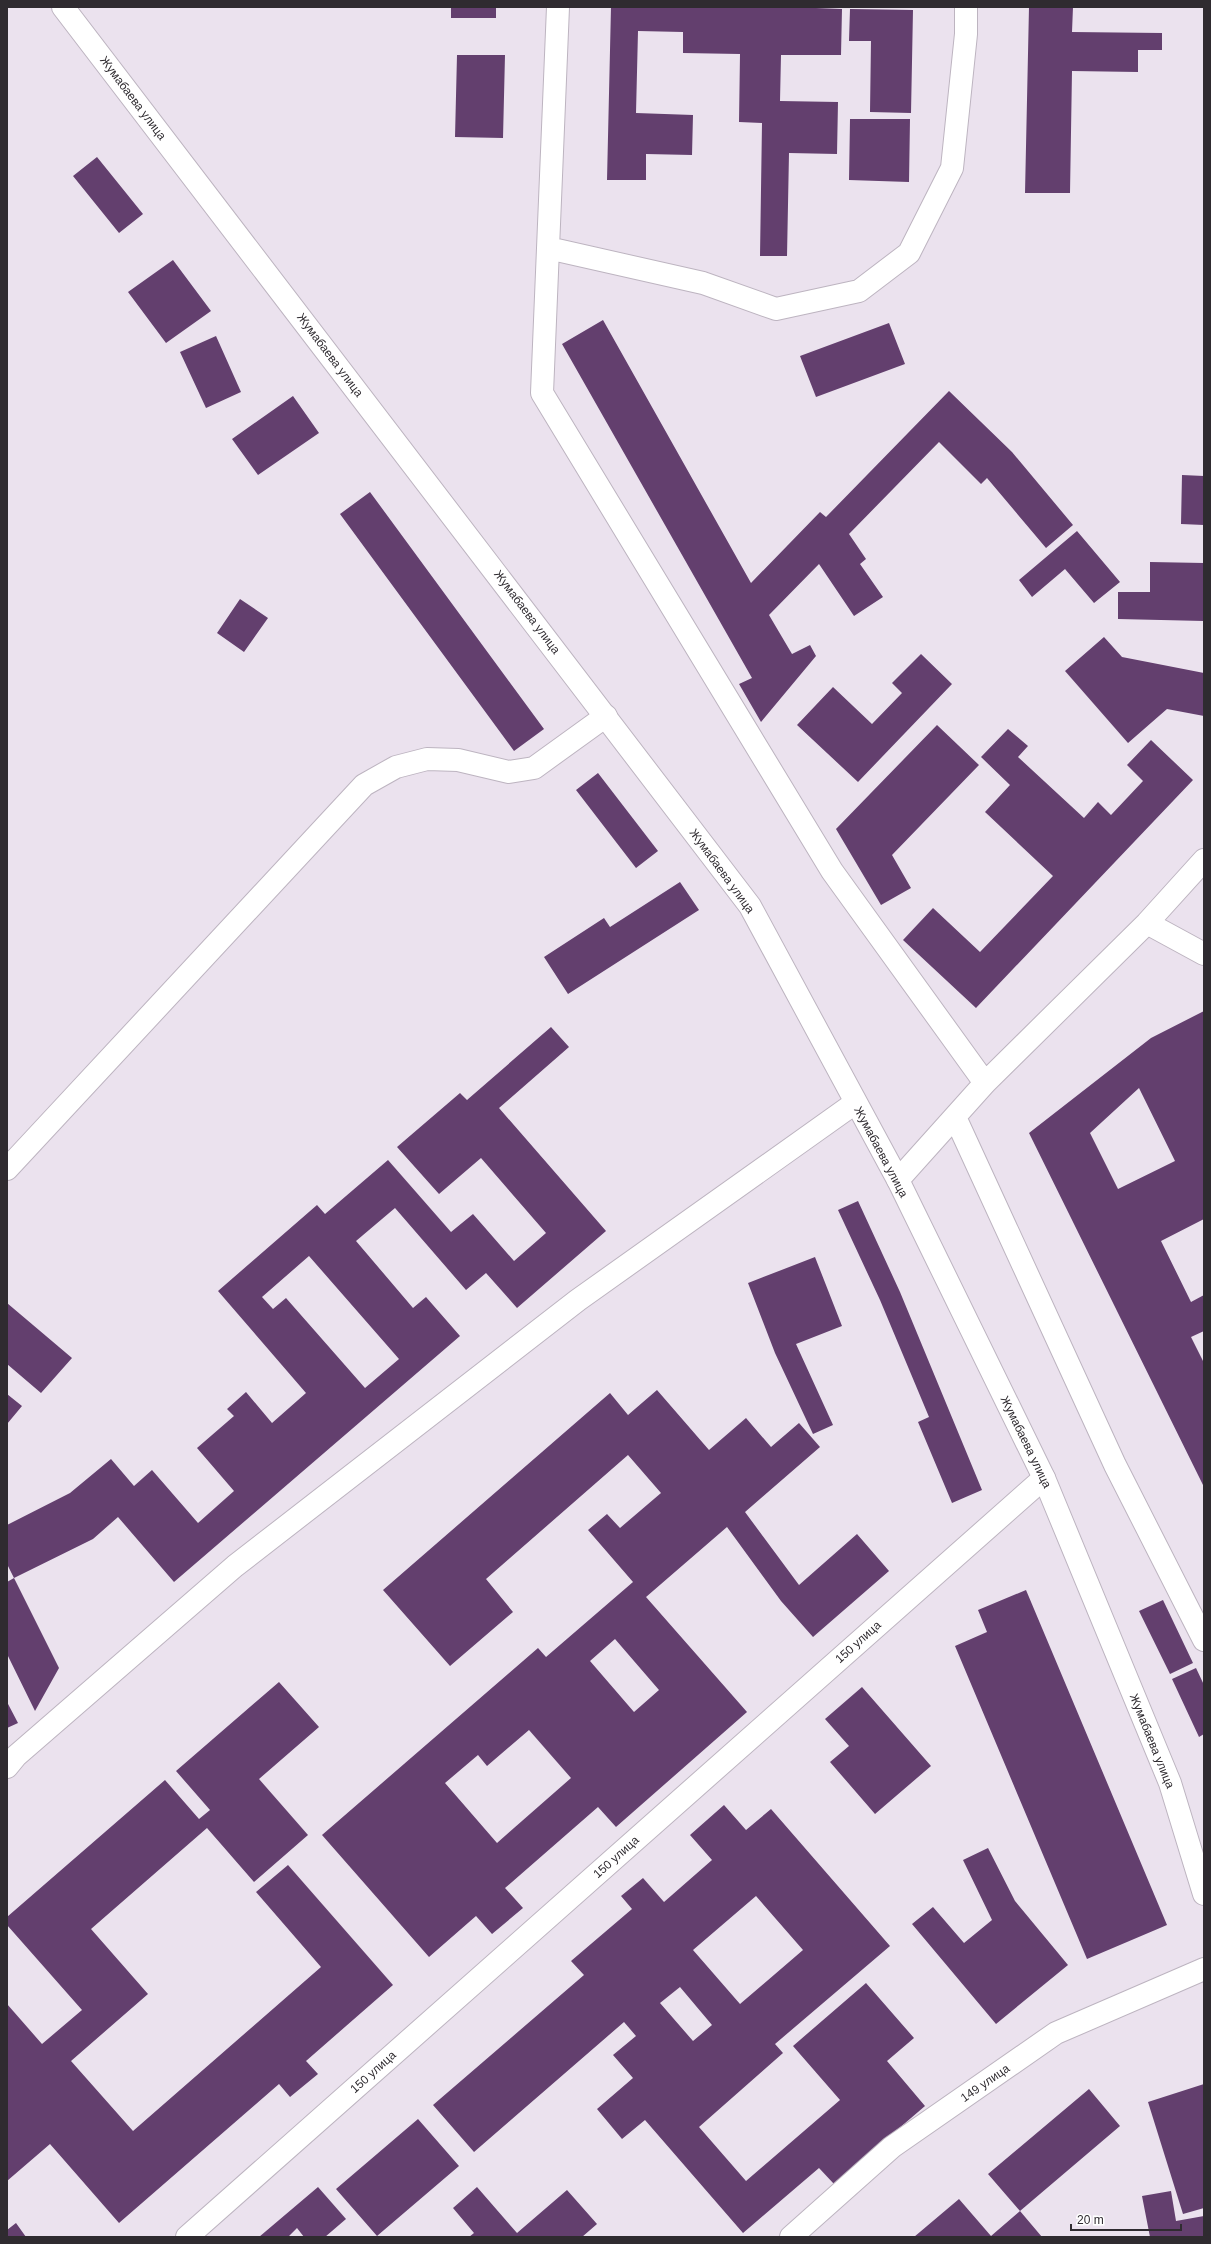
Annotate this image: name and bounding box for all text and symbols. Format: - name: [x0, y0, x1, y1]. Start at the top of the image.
- street label: Жумабаева улица: [97, 53, 169, 143]
- street label: Жумабаева улица: [294, 310, 366, 400]
- street label: Жумабаева улица: [491, 567, 563, 657]
- street label: Жумабаева улица: [687, 826, 758, 916]
- street label: Жумабаева улица: [851, 1104, 911, 1200]
- street label: Жумабаева улица: [998, 1394, 1055, 1491]
- street label: 150 улица: [832, 1618, 884, 1666]
- street label: Жумабаева улица: [1127, 1692, 1178, 1791]
- street label: 150 улица: [590, 1833, 642, 1881]
- street label: 150 улица: [347, 2048, 399, 2096]
- street label: 149 улица: [958, 2061, 1012, 2105]
- scale bar: [1071, 2206, 1181, 2232]
- text: 20 m: [1077, 2213, 1104, 2227]

